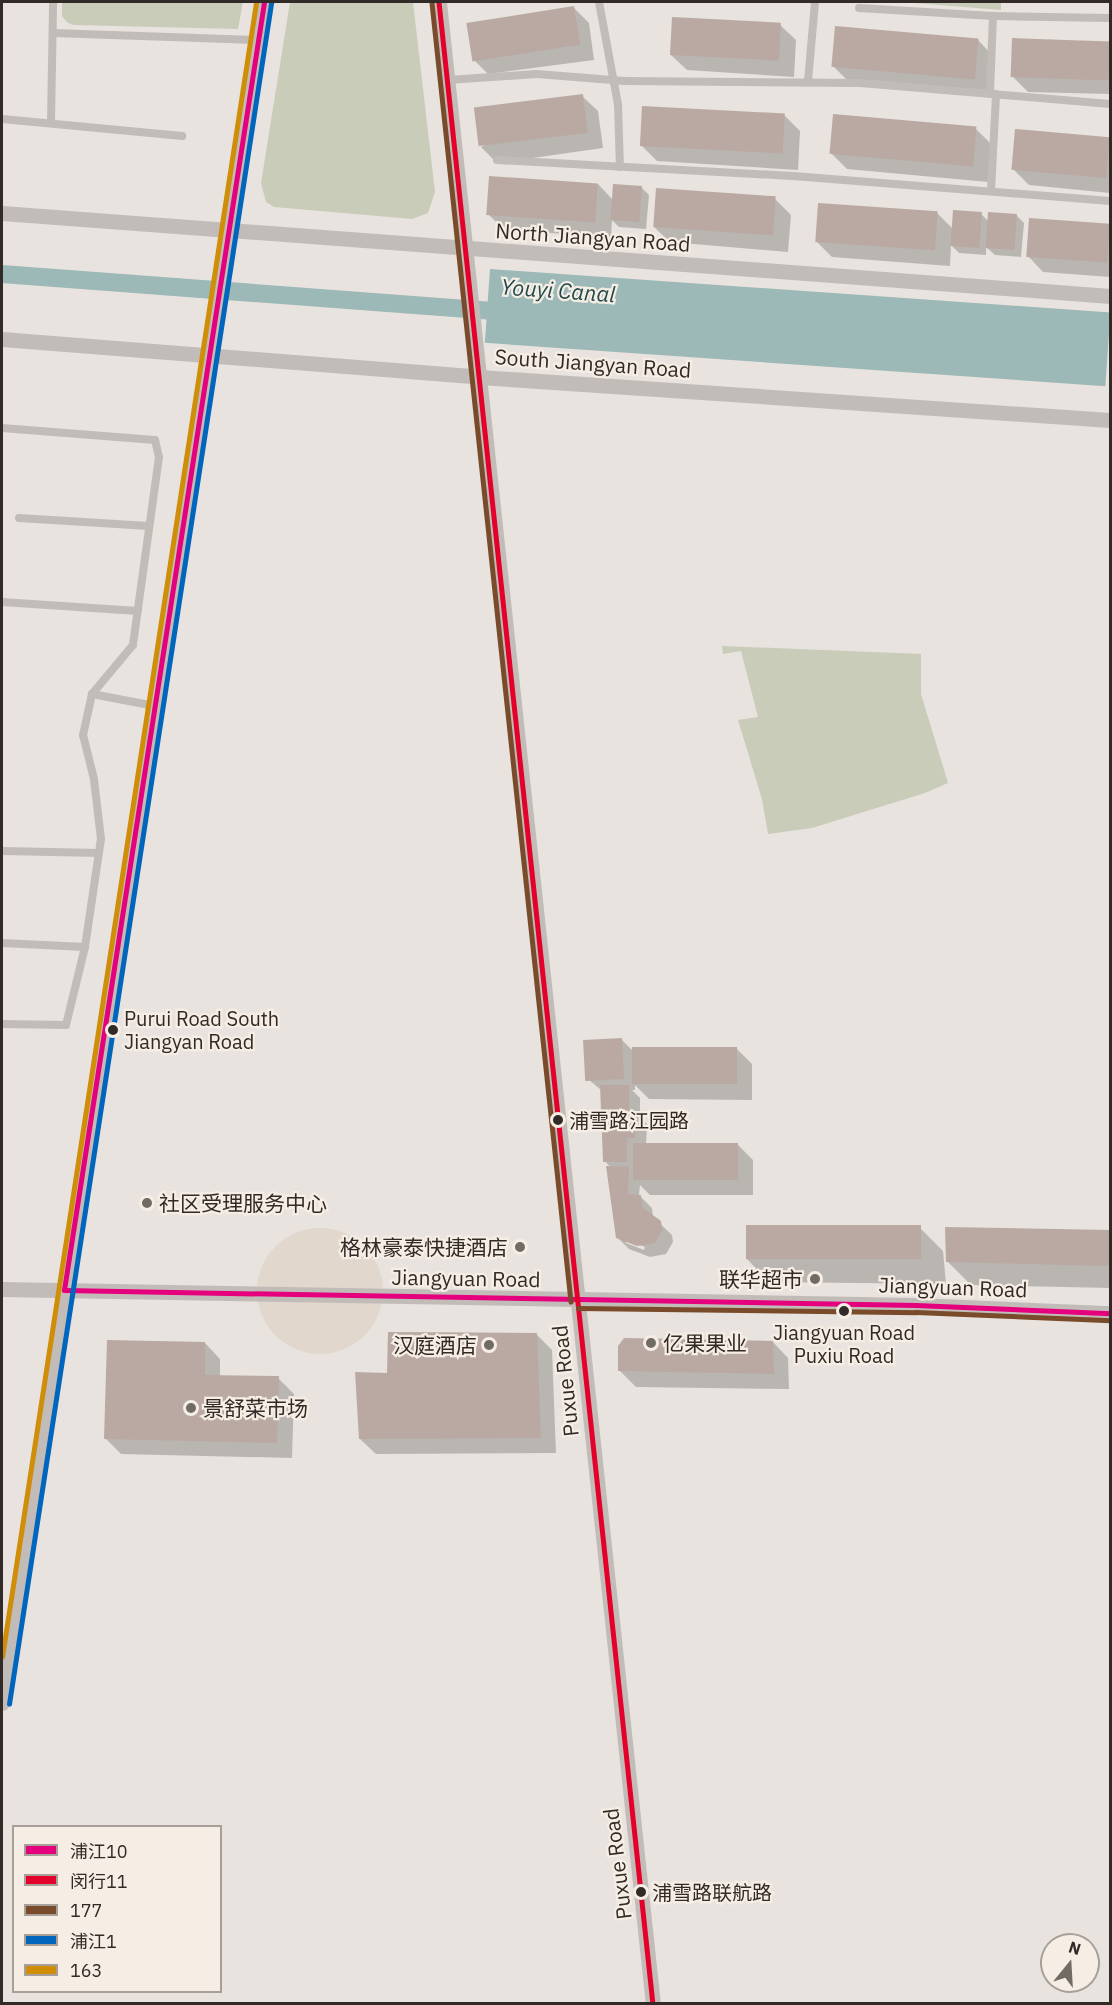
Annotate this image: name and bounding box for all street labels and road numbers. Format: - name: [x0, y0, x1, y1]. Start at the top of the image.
- street label: North Jiangyan Road: [495, 218, 691, 256]
- street label: South Jiangyan Road: [494, 344, 692, 382]
- street label: Jiangyuan Road: [391, 1264, 541, 1292]
- street label: Jiangyuan Road: [878, 1272, 1028, 1302]
- street label: Puxue Road: [547, 1324, 583, 1438]
- street label: Puxue Road: [598, 1807, 636, 1921]

